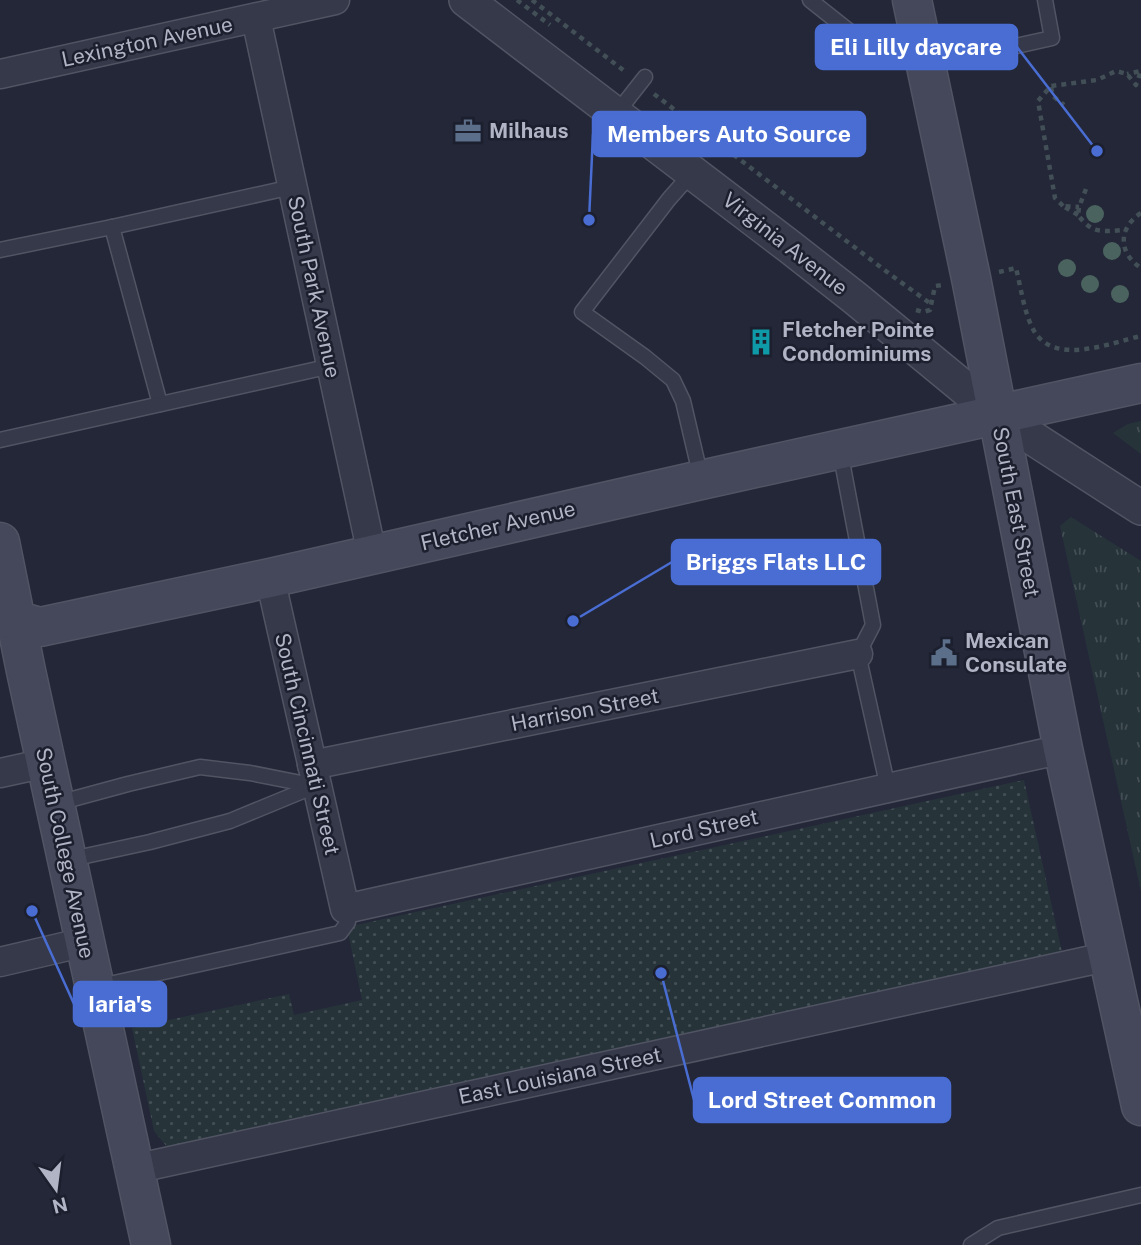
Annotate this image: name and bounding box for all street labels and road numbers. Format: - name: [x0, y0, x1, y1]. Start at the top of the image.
- street label: Lexington Avenue: [59, 11, 235, 72]
- street label: Virginia Avenue: [718, 187, 853, 300]
- street label: South Park Avenue: [283, 194, 346, 380]
- street label: South East Street: [988, 425, 1045, 599]
- street label: Fletcher Avenue: [418, 496, 578, 556]
- street label: South Cincinnati Street: [270, 630, 345, 857]
- street label: Harrison Street: [509, 683, 661, 736]
- street label: South College Avenue: [31, 745, 100, 961]
- street label: Lord Street: [647, 804, 761, 853]
- street label: East Louisiana Street: [456, 1042, 664, 1109]

